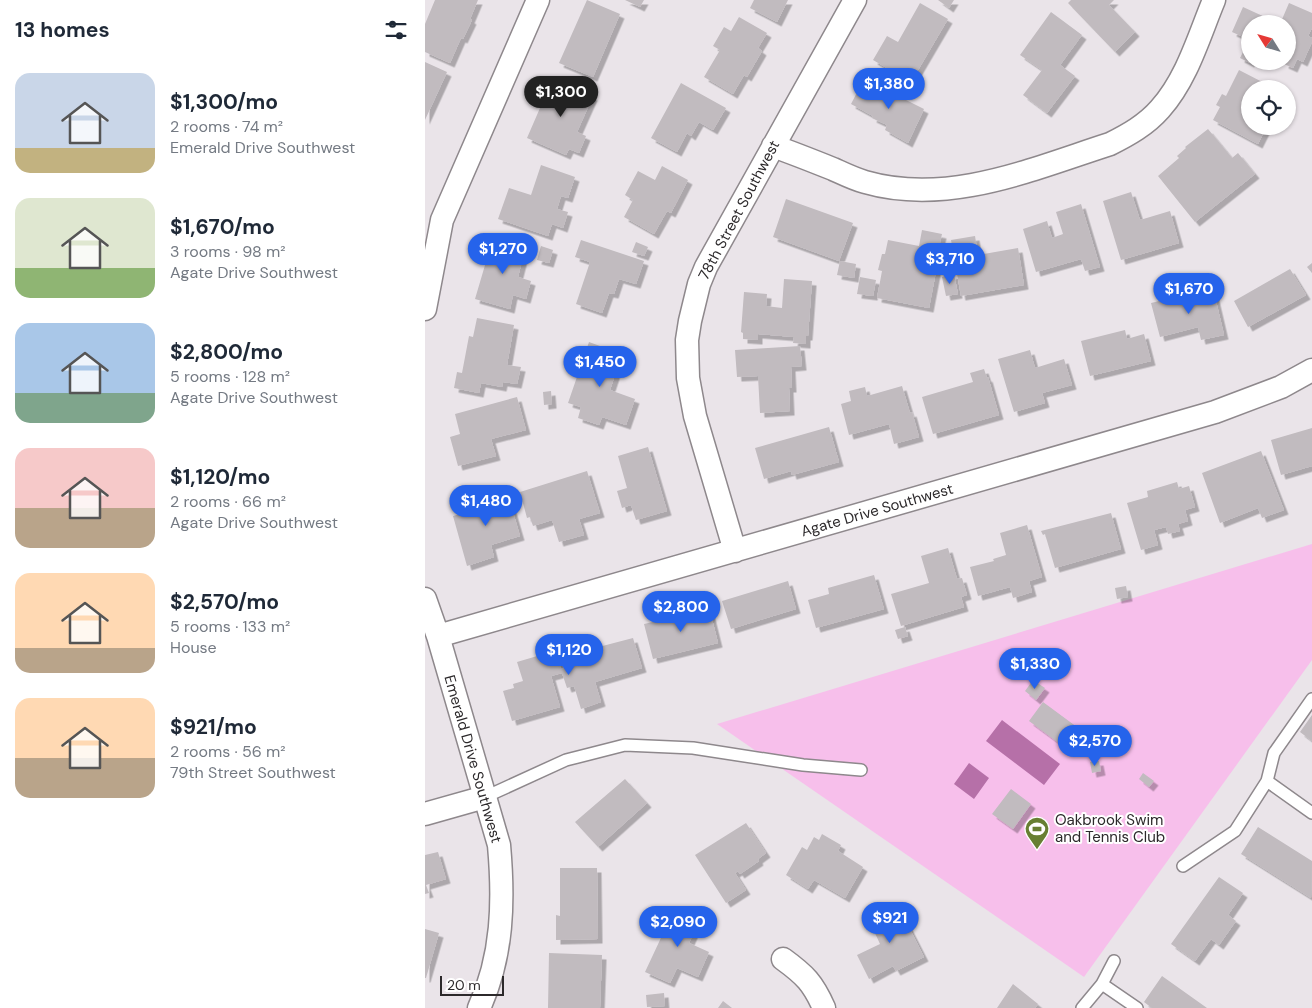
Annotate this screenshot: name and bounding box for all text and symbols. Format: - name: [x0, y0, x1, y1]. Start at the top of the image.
- north arrow: [1241, 15, 1296, 70]
- map controls: [1241, 15, 1296, 135]
- text: 13 homes: [15, 16, 110, 44]
- icon: filters: [382, 16, 410, 44]
- pin: $1,380: [848, 68, 930, 110]
- text: $1,380: [864, 73, 914, 94]
- pin: $1,300: [520, 76, 602, 118]
- button: locate: [1241, 80, 1296, 135]
- text: $1,300: [535, 81, 587, 102]
- text: $1,300/mo: [170, 88, 278, 116]
- icon: home: [55, 93, 115, 153]
- text: 2 rooms · 74 m²: [170, 116, 283, 137]
- text: Emerald Drive Southwest: [170, 137, 355, 158]
- street label: 78th Street Southwest: [694, 137, 784, 283]
- text: $1,670/mo: [170, 213, 275, 241]
- icon: home: [55, 218, 115, 278]
- pin: $1,270: [462, 232, 544, 275]
- text: $1,270: [479, 238, 527, 259]
- text: 3 rooms · 98 m²: [170, 241, 286, 262]
- pin: $3,710: [909, 242, 991, 285]
- text: $3,710: [925, 248, 975, 269]
- text: Agate Drive Southwest: [170, 262, 338, 283]
- pin: $1,670: [1148, 272, 1230, 315]
- text: $1,670: [1164, 278, 1214, 299]
- text: $2,800/mo: [170, 338, 283, 366]
- icon: home: [55, 343, 115, 403]
- pin: $1,450: [559, 346, 641, 388]
- text: $1,450: [574, 351, 626, 372]
- text: 5 rooms · 128 m²: [170, 366, 290, 387]
- text: Agate Drive Southwest: [170, 387, 338, 408]
- text: $1,120/mo: [170, 463, 270, 491]
- icon: home: [55, 468, 115, 528]
- street label: Agate Drive Southwest: [799, 479, 956, 541]
- pin: $1,480: [445, 484, 527, 527]
- text: $1,480: [460, 490, 512, 511]
- text: 2 rooms · 66 m²: [170, 491, 286, 512]
- text: Agate Drive Southwest: [170, 512, 338, 533]
- text: $2,570/mo: [170, 588, 279, 616]
- pin: $2,800: [640, 590, 722, 633]
- icon: home: [55, 593, 115, 653]
- text: $2,800: [653, 596, 709, 617]
- text: 5 rooms · 133 m²: [170, 616, 290, 637]
- pin: $1,120: [528, 634, 610, 676]
- text: House: [170, 637, 217, 658]
- text: $1,120: [546, 639, 592, 660]
- pin: $1,330: [994, 648, 1076, 690]
- text: $1,330: [1010, 653, 1060, 674]
- street label: Emerald Drive Southwest: [439, 673, 507, 845]
- text: $921/mo: [170, 713, 257, 741]
- icon: home: [55, 718, 115, 778]
- pin: $2,570: [1054, 724, 1136, 767]
- text: $2,570: [1069, 730, 1121, 751]
- text: 2 rooms · 56 m²: [170, 741, 286, 762]
- text: 79th Street Southwest: [170, 762, 336, 783]
- place label: Oakbrook Swim and Tennis Club: [1055, 810, 1165, 847]
- sports icon: Oakbrook Swim and Tennis Club: [1024, 816, 1050, 850]
- pin: $921: [860, 902, 920, 944]
- pin: $2,090: [637, 906, 719, 948]
- text: $921: [873, 907, 907, 928]
- text: $2,090: [650, 911, 706, 932]
- scale bar: [440, 973, 504, 996]
- text: 20 m: [447, 976, 481, 994]

